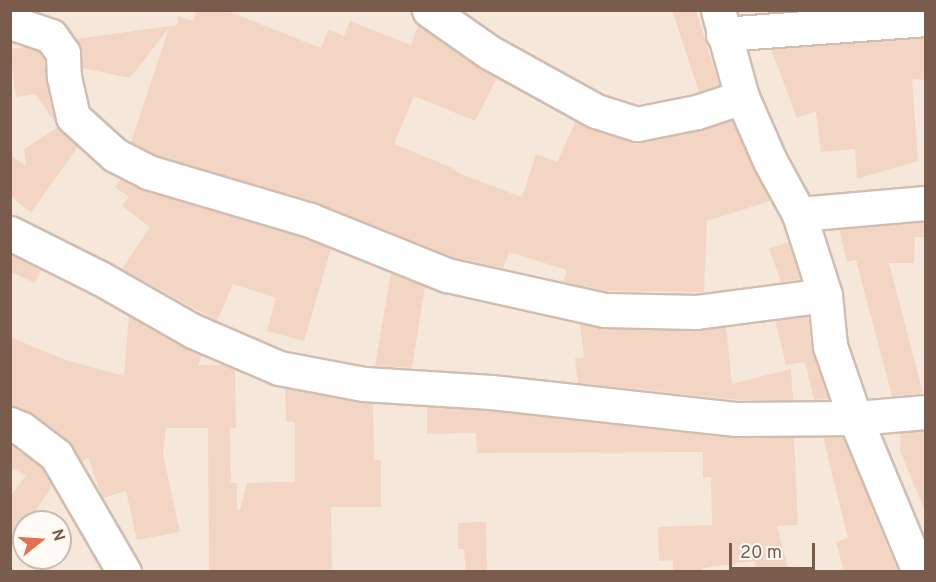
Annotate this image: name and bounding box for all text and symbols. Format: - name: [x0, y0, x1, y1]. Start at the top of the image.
- north arrow: [12, 510, 72, 570]
- text: N: [46, 527, 69, 544]
- scale bar: [732, 531, 818, 569]
- text: 20 m: [740, 542, 782, 565]

